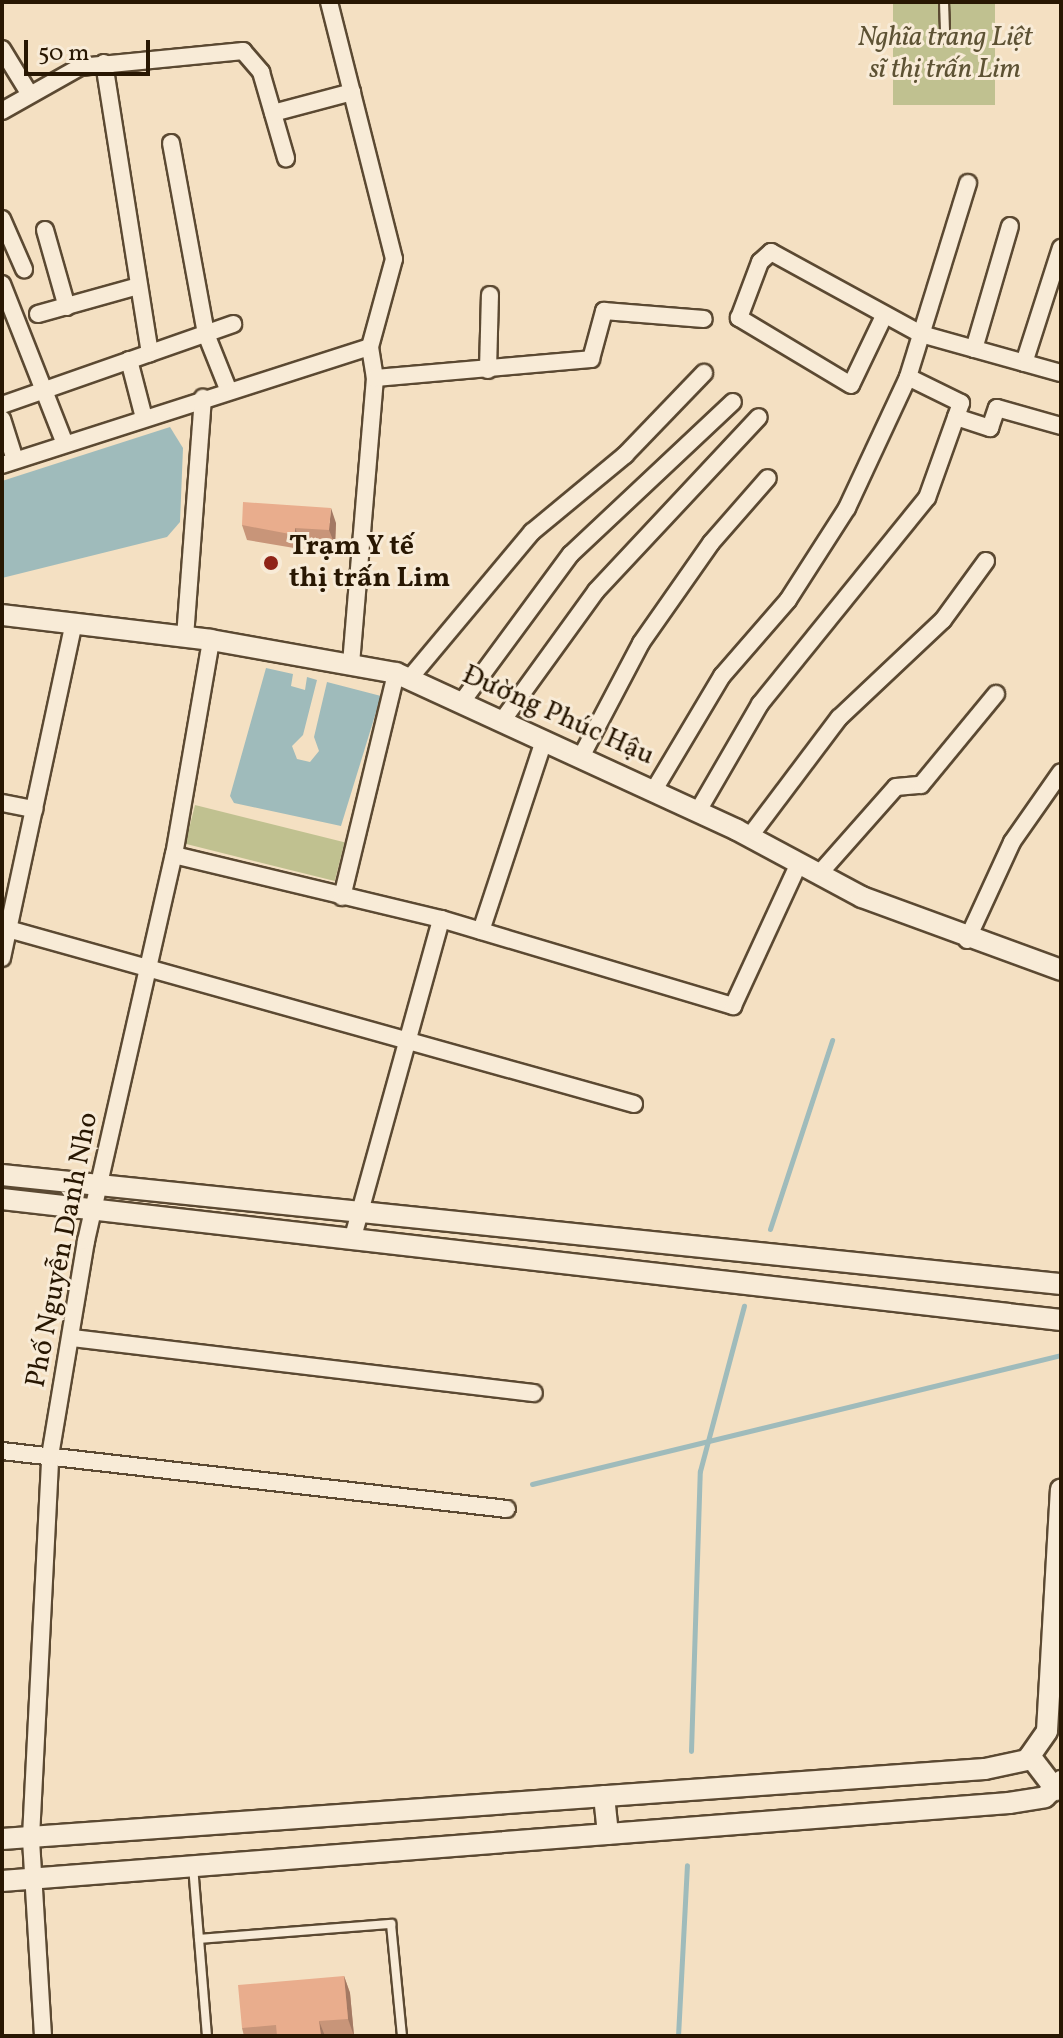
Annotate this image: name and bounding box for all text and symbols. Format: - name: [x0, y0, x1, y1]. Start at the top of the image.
- park label: Nghĩa trang Liệt sĩ thị trấn Lim: [857, 21, 1033, 87]
- scale bar: [28, 24, 154, 74]
- text: 50 m: [38, 37, 90, 71]
- place label: Trạm Y tế thị trấn Lim: [289, 530, 450, 596]
- marker: Trạm Y tế thị trấn Lim: [260, 552, 282, 574]
- street label: Đường Phúc Hậu: [457, 659, 659, 773]
- street label: Phố Nguyễn Danh Nho: [20, 1110, 106, 1390]

